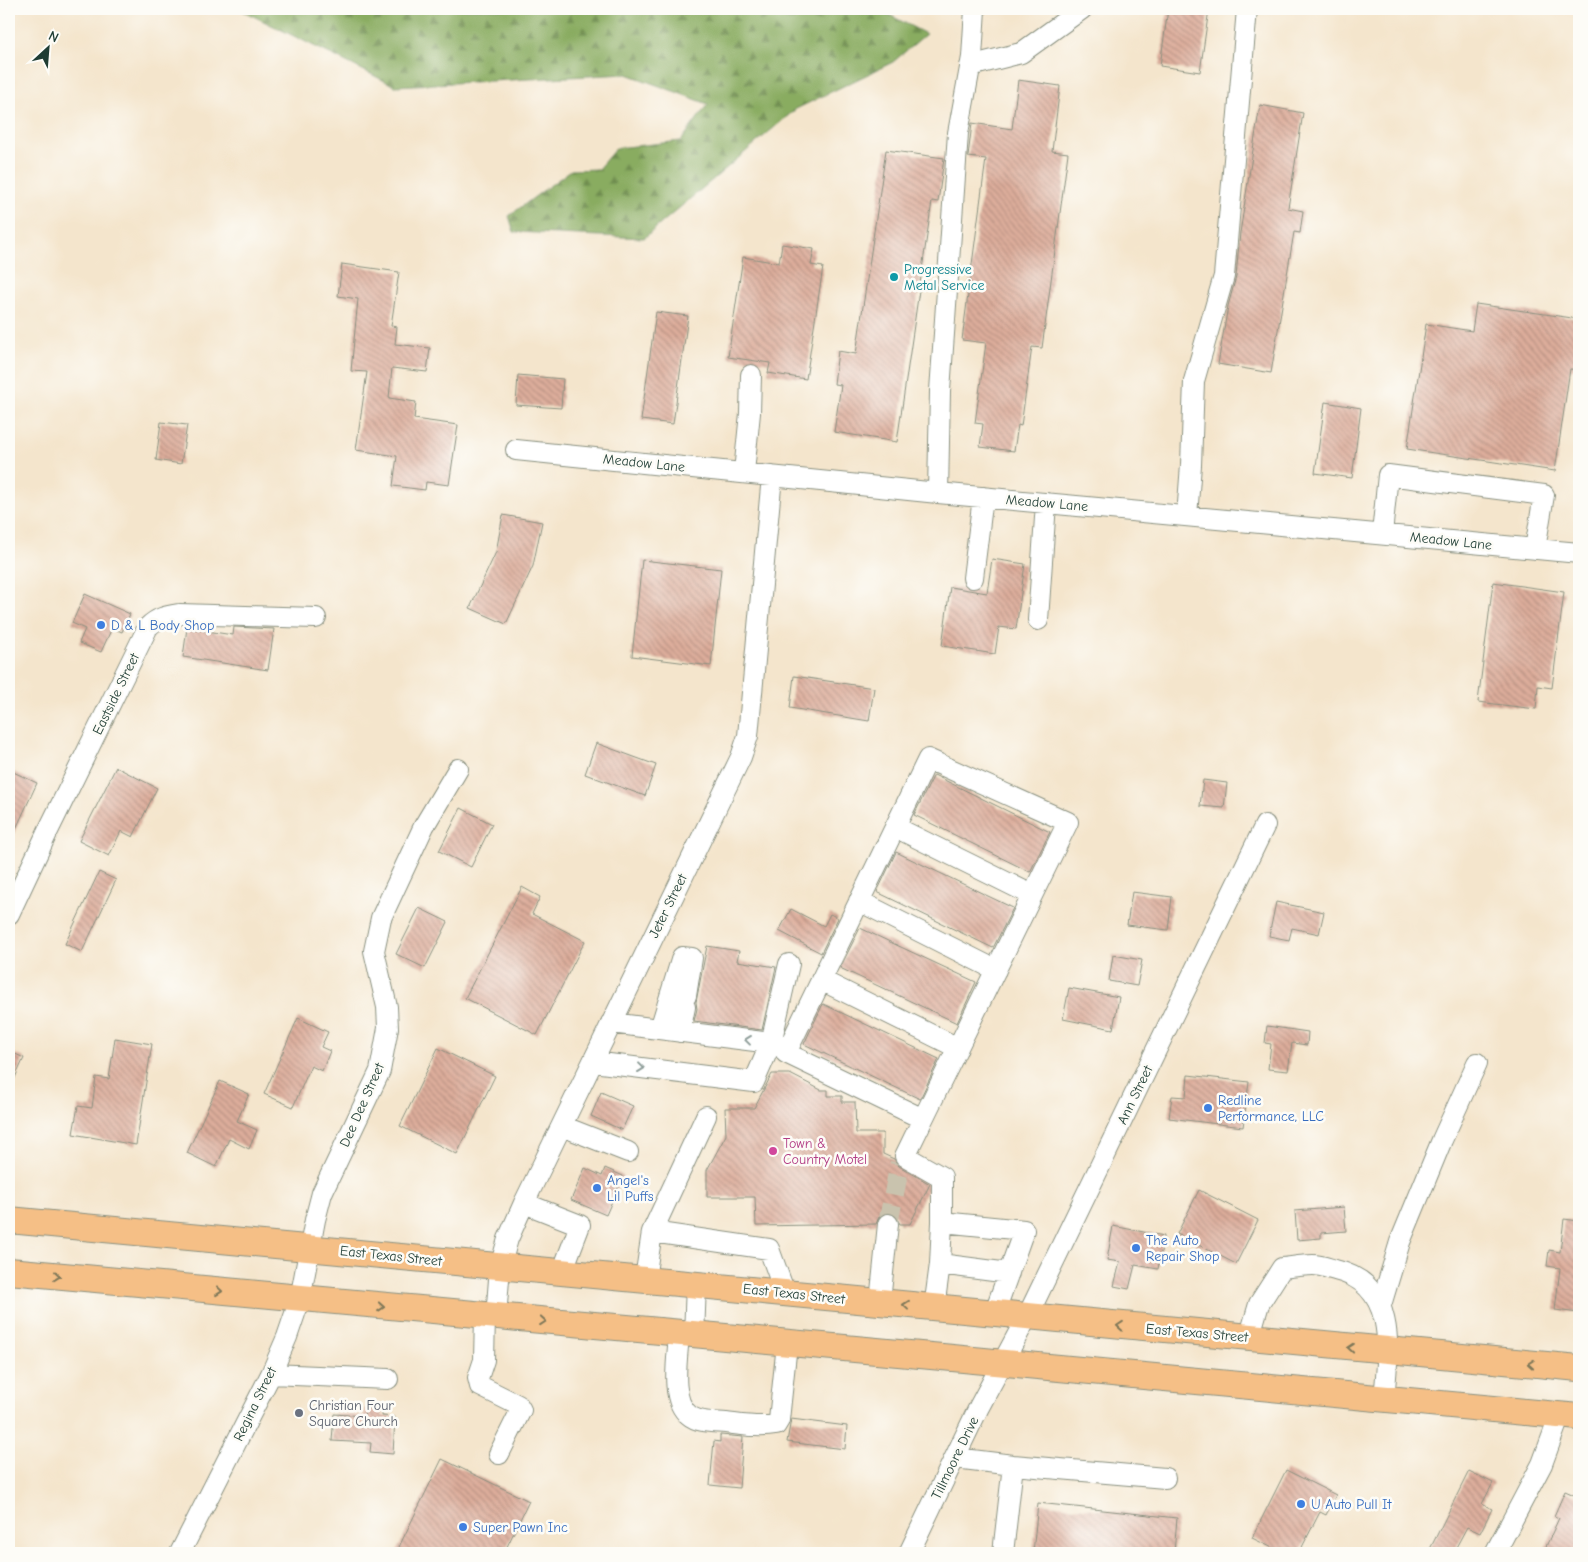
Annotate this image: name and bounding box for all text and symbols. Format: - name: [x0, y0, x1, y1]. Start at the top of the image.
- north arrow: [22, 22, 72, 72]
- text: N: [46, 27, 61, 46]
- place label: Progressive Metal Service: [904, 261, 984, 294]
- marker: Progressive Metal Service: [888, 271, 900, 283]
- street label: Meadow Lane: [602, 450, 686, 476]
- street label: Meadow Lane: [1005, 491, 1089, 515]
- street label: Meadow Lane: [1409, 528, 1493, 554]
- place label: D & L Body Shop: [111, 617, 214, 634]
- marker: D & L Body Shop: [95, 619, 107, 631]
- street label: Eastside Street: [89, 650, 144, 738]
- street label: Jeter Street: [645, 870, 691, 941]
- one-way arrow: [744, 1035, 752, 1046]
- street label: Dee Dee Street: [336, 1059, 388, 1150]
- one-way arrow: [637, 1062, 645, 1073]
- street label: Ann Street: [1113, 1062, 1157, 1127]
- place label: Redline Performance, LLC: [1218, 1092, 1324, 1125]
- marker: Redline Performance, LLC: [1202, 1102, 1214, 1114]
- place label: Town & Country Motel: [783, 1135, 867, 1168]
- marker: Town & Country Motel: [767, 1145, 779, 1157]
- place label: Angel's Lil Puffs: [607, 1172, 654, 1205]
- marker: Angel's Lil Puffs: [591, 1182, 603, 1194]
- place label: The Auto Repair Shop: [1146, 1232, 1219, 1265]
- street label: East Texas Street: [339, 1242, 444, 1270]
- marker: The Auto Repair Shop: [1130, 1242, 1142, 1254]
- one-way arrow: [54, 1270, 62, 1281]
- street label: East Texas Street: [742, 1280, 847, 1308]
- one-way arrow: [215, 1286, 223, 1297]
- one-way arrow: [902, 1300, 910, 1311]
- one-way arrow: [377, 1301, 385, 1312]
- one-way arrow: [539, 1316, 547, 1327]
- street label: East Texas Street: [1145, 1320, 1250, 1346]
- one-way arrow: [1116, 1321, 1124, 1332]
- one-way arrow: [1347, 1343, 1355, 1354]
- one-way arrow: [1526, 1359, 1534, 1370]
- street label: Regina Street: [230, 1363, 281, 1444]
- place label: Christian Four Square Church: [309, 1397, 398, 1430]
- marker: Christian Four Square Church: [293, 1407, 305, 1419]
- street label: Tillmoore Drive: [928, 1414, 982, 1502]
- place label: U Auto Pull It: [1311, 1496, 1393, 1513]
- marker: U Auto Pull It: [1295, 1498, 1307, 1510]
- place label: Super Pawn Inc: [473, 1519, 568, 1536]
- marker: Super Pawn Inc: [457, 1521, 469, 1533]

